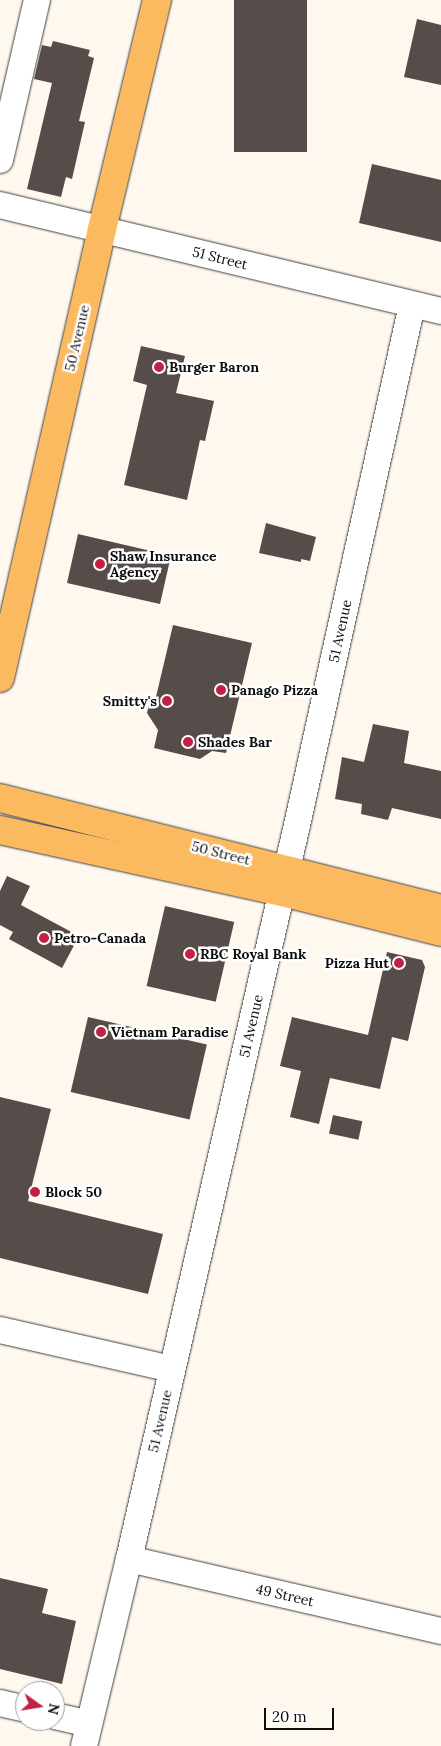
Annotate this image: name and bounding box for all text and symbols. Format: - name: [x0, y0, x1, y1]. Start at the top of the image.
- street label: 51 Street: [191, 243, 249, 273]
- street label: 50 Avenue: [61, 303, 93, 373]
- place label: Burger Baron: [169, 359, 259, 375]
- marker: Burger Baron: [153, 361, 165, 373]
- place label: Shaw Insurance Agency: [110, 548, 217, 580]
- marker: Shaw Insurance Agency: [94, 558, 106, 570]
- street label: 51 Avenue: [325, 598, 355, 664]
- place label: Panago Pizza: [231, 682, 318, 698]
- marker: Panago Pizza: [215, 684, 227, 696]
- place label: Smitty's: [103, 693, 157, 709]
- marker: Smitty's: [161, 695, 173, 707]
- place label: Shades Bar: [198, 734, 272, 750]
- marker: Shades Bar: [182, 736, 194, 748]
- street label: 50 Street: [190, 838, 252, 868]
- place label: Petro-Canada: [54, 930, 146, 946]
- marker: Petro-Canada: [38, 932, 50, 944]
- place label: RBC Royal Bank: [200, 946, 306, 962]
- marker: RBC Royal Bank: [184, 948, 196, 960]
- place label: Pizza Hut: [325, 955, 389, 971]
- marker: Pizza Hut: [393, 957, 405, 969]
- street label: 51 Avenue: [236, 993, 266, 1059]
- place label: Vietnam Paradise: [111, 1024, 229, 1040]
- marker: Vietnam Paradise: [95, 1026, 107, 1038]
- place label: Block 50: [45, 1184, 102, 1200]
- marker: Block 50: [29, 1186, 41, 1198]
- street label: 51 Avenue: [145, 1388, 175, 1454]
- street label: 49 Street: [254, 1580, 316, 1610]
- north arrow: [15, 1681, 65, 1731]
- scale bar: [266, 1698, 336, 1730]
- text: N: [44, 1702, 64, 1716]
- text: 20 m: [272, 1707, 307, 1726]

